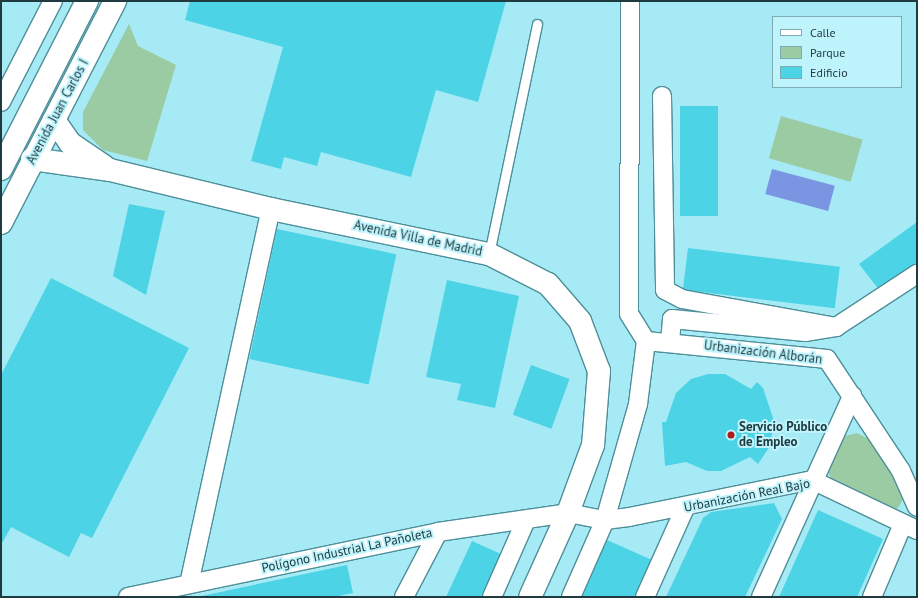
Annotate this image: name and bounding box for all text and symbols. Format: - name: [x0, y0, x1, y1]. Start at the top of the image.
- legend: [772, 16, 902, 88]
- text: Calle: [810, 25, 836, 40]
- text: Parque: [810, 45, 845, 60]
- street label: Avenida Juan Carlos I: [24, 57, 92, 167]
- text: Edificio: [810, 65, 848, 80]
- street label: Avenida Villa de Madrid: [352, 218, 484, 260]
- street label: Urbanización Alborán: [703, 338, 823, 368]
- place label: Servicio Público de Empleo: [739, 420, 827, 451]
- marker: Servicio Público de Empleo: [726, 430, 736, 440]
- street label: Urbanización Real Bajo: [683, 476, 811, 516]
- street label: Polígono Industrial La Pañoleta: [260, 525, 434, 577]

